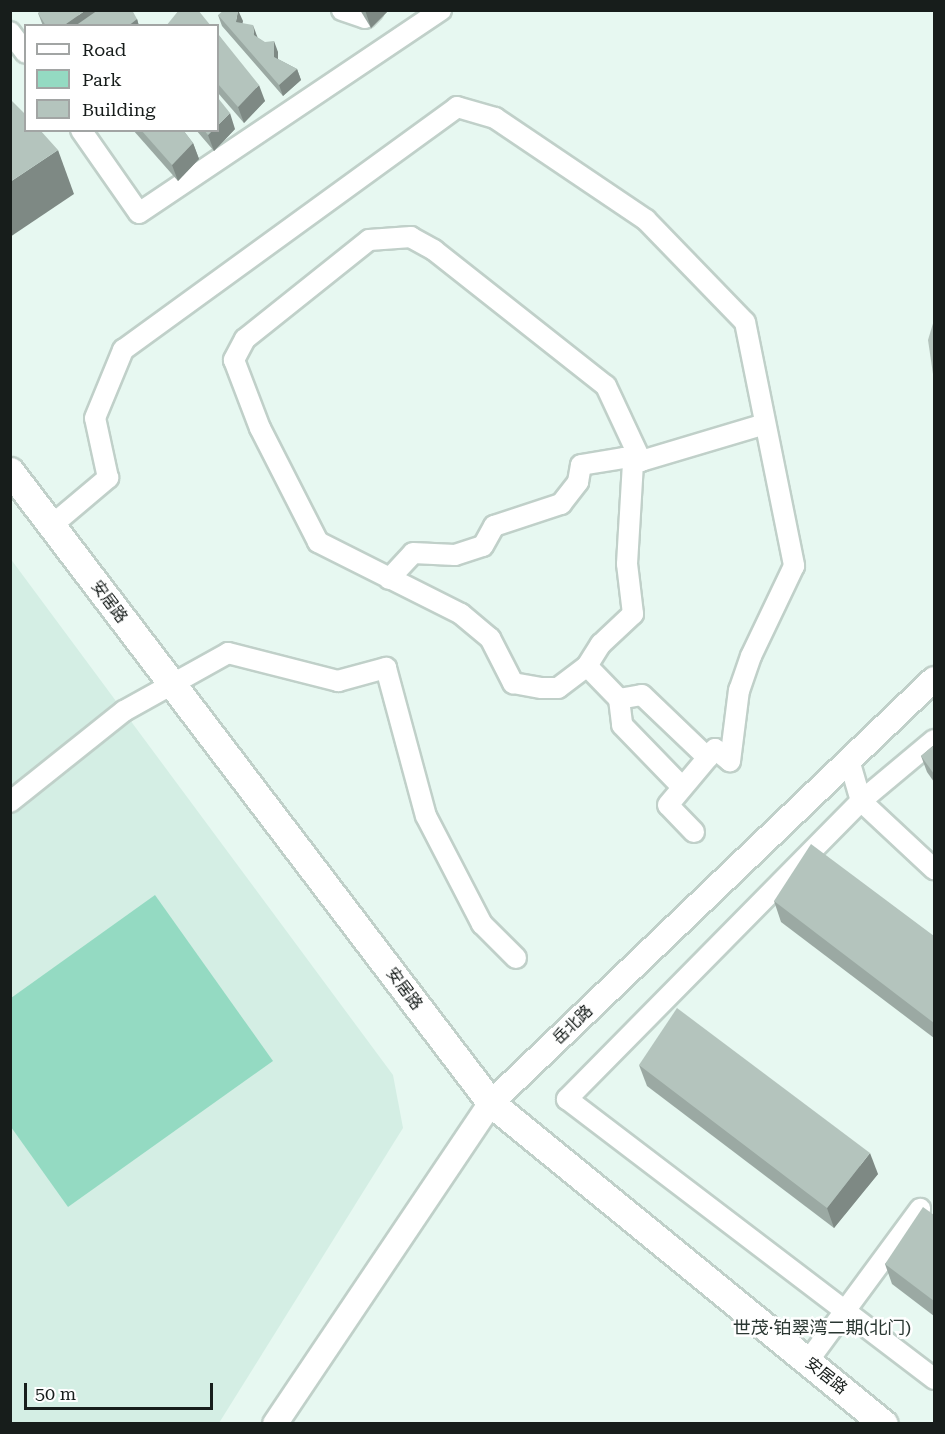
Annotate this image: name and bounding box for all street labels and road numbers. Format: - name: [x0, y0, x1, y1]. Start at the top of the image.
- street label: 安居路: [87, 577, 131, 627]
- street label: 安居路: [382, 964, 426, 1014]
- street label: 岳北路: [549, 1001, 597, 1049]
- street label: 安居路: [801, 1353, 851, 1399]

